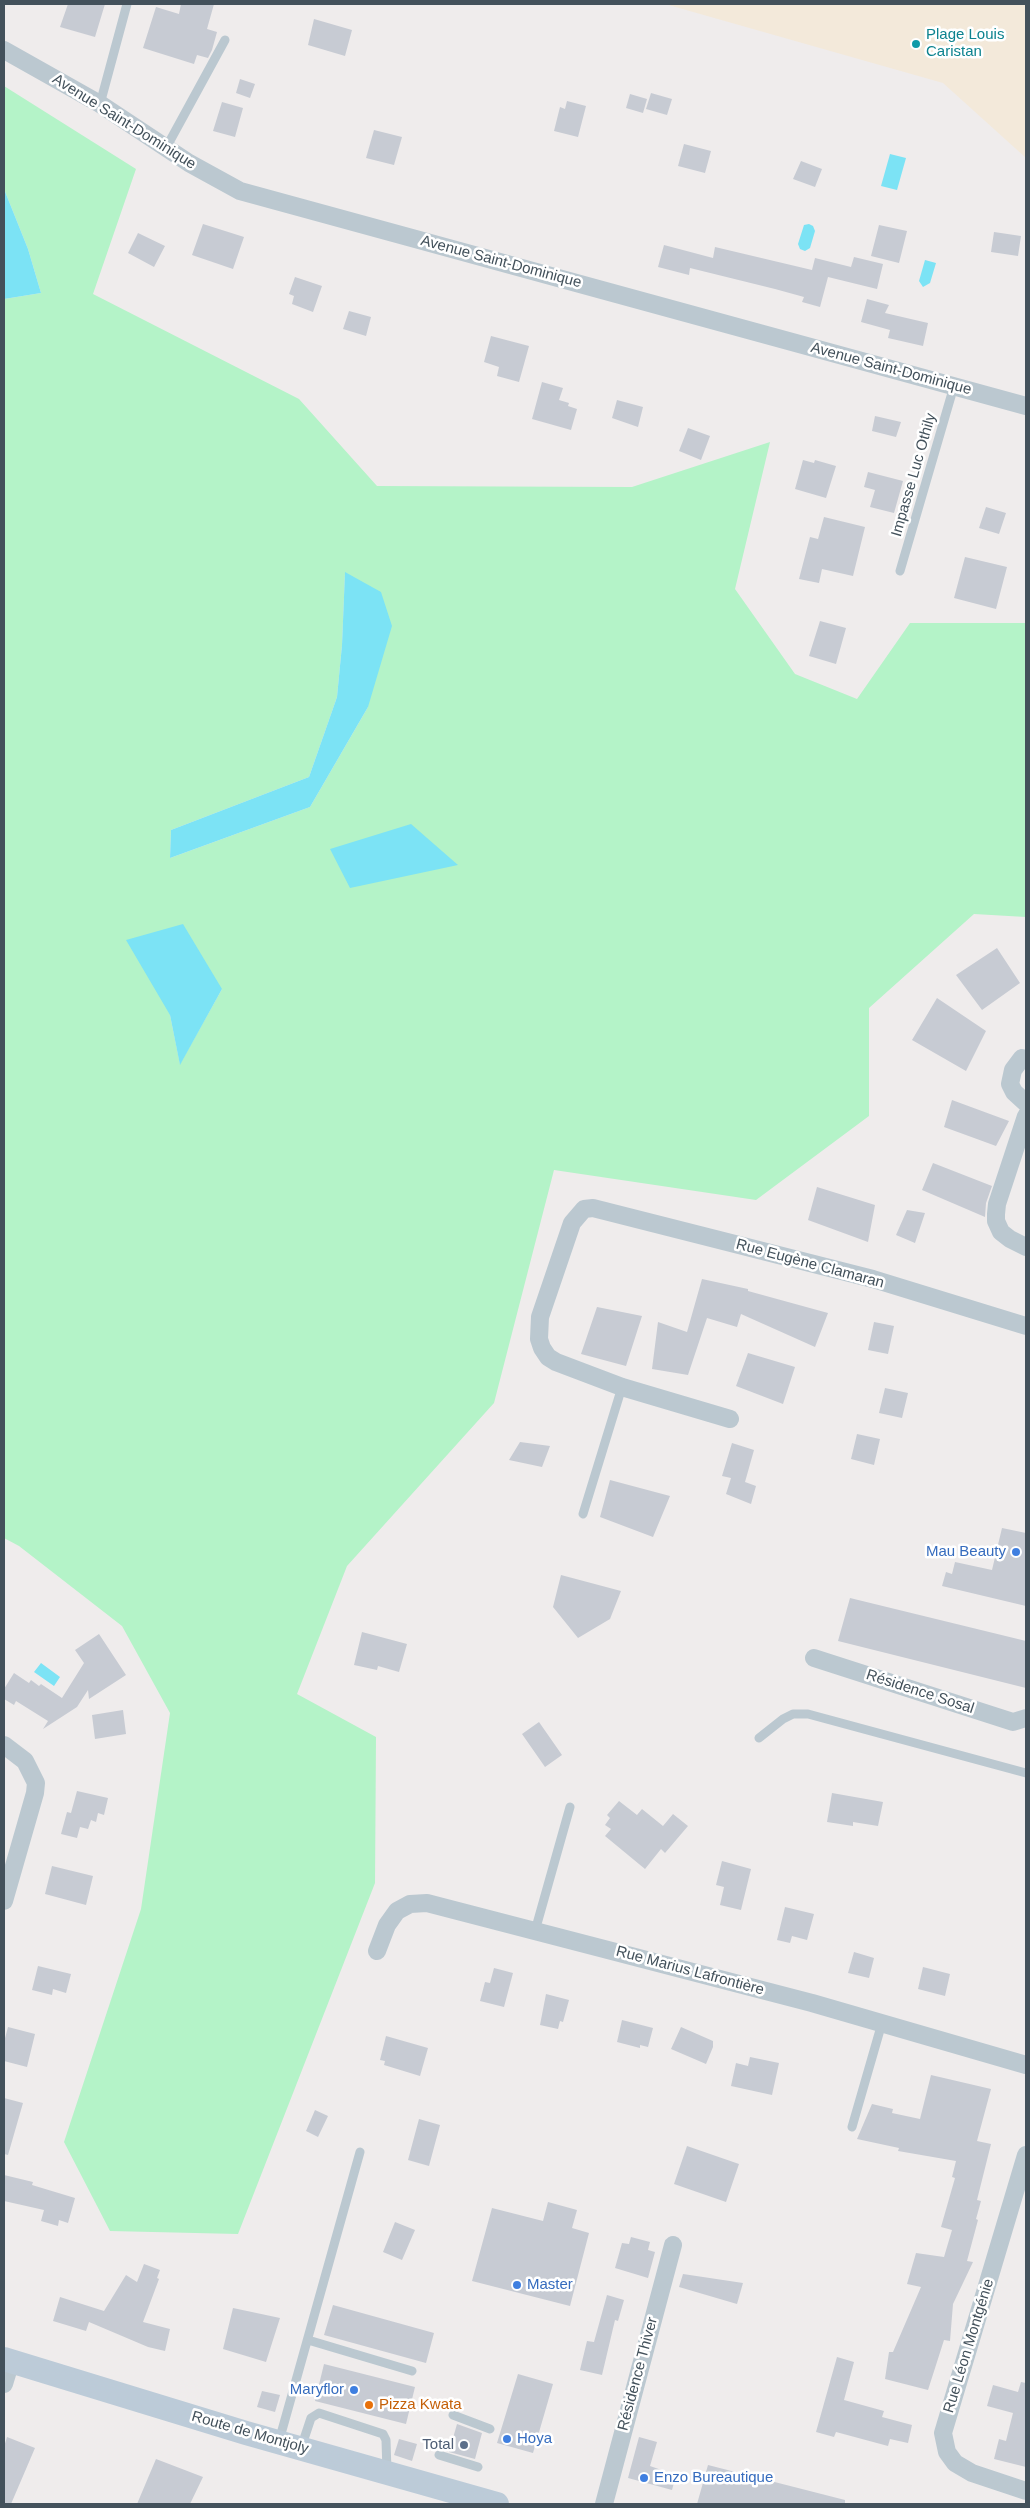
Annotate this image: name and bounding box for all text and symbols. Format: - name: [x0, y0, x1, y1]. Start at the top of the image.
- place label: Plage Louis Caristan: [926, 26, 1004, 61]
- marker: Plage Louis Caristan: [910, 38, 922, 50]
- street label: Avenue Saint-Dominique: [49, 70, 199, 174]
- street label: Avenue Saint-Dominique: [419, 232, 583, 292]
- street label: Avenue Saint-Dominique: [809, 339, 973, 399]
- street label: Impasse Luc Othily: [888, 411, 940, 539]
- street label: Rue Eugène Clamaran: [734, 1236, 886, 1292]
- place label: Mau Beauty: [926, 1543, 1006, 1561]
- marker: Mau Beauty: [1010, 1546, 1022, 1558]
- street label: Résidence Sosal: [864, 1666, 976, 1718]
- street label: Rue Marius Lafrontière: [614, 1943, 766, 1999]
- place label: Master: [527, 2276, 573, 2294]
- street label: Rue Léon Montgénie: [940, 2277, 998, 2415]
- marker: Master: [511, 2279, 523, 2291]
- street label: Résidence Thiver: [614, 2315, 662, 2433]
- place label: Maryflor: [290, 2381, 344, 2399]
- marker: Maryflor: [348, 2384, 360, 2396]
- place label: Pizza Kwata: [379, 2396, 462, 2414]
- marker: Pizza Kwata: [363, 2399, 375, 2411]
- street label: Route de Montjoly: [189, 2408, 311, 2458]
- place label: Hoya: [517, 2430, 552, 2448]
- marker: Hoya: [501, 2433, 513, 2445]
- place label: Total: [422, 2436, 454, 2454]
- marker: Total: [458, 2439, 470, 2451]
- place label: Enzo Bureautique: [654, 2469, 773, 2487]
- marker: Enzo Bureautique: [638, 2472, 650, 2484]

